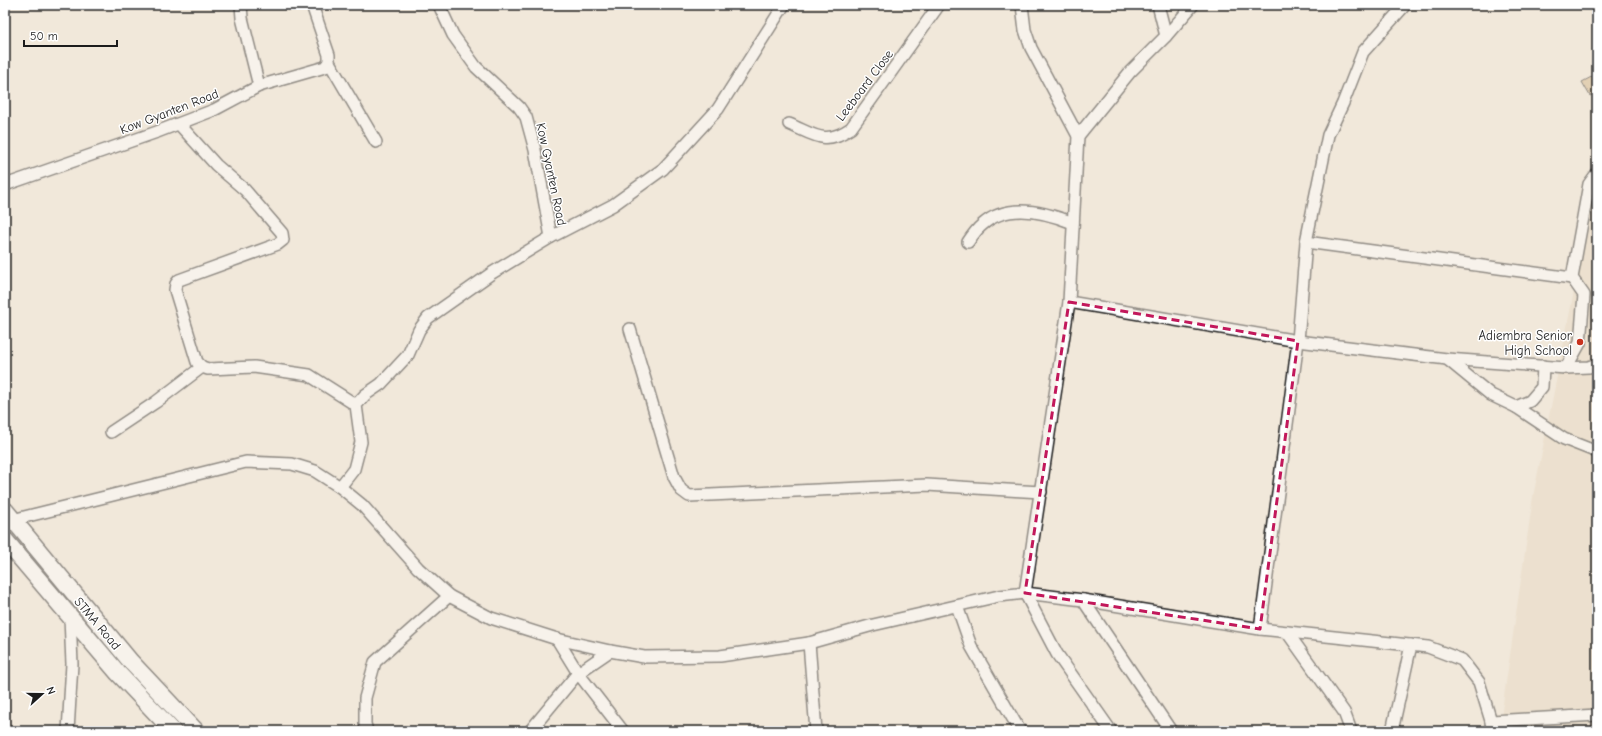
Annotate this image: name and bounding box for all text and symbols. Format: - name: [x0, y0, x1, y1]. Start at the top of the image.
- scale bar: [24, 22, 117, 48]
- text: 50 m: [30, 29, 58, 43]
- street label: Leeboard Close: [833, 46, 896, 124]
- street label: Kow Gyanten Road: [118, 86, 221, 137]
- street label: Kow Gyanten Road: [533, 121, 570, 227]
- place label: Adiembra Senior High School: [1479, 328, 1573, 358]
- marker: Adiembra Senior High School: [1575, 337, 1585, 347]
- street label: STMA Road: [71, 594, 124, 653]
- north arrow: [22, 674, 62, 714]
- text: N: [44, 685, 58, 696]

